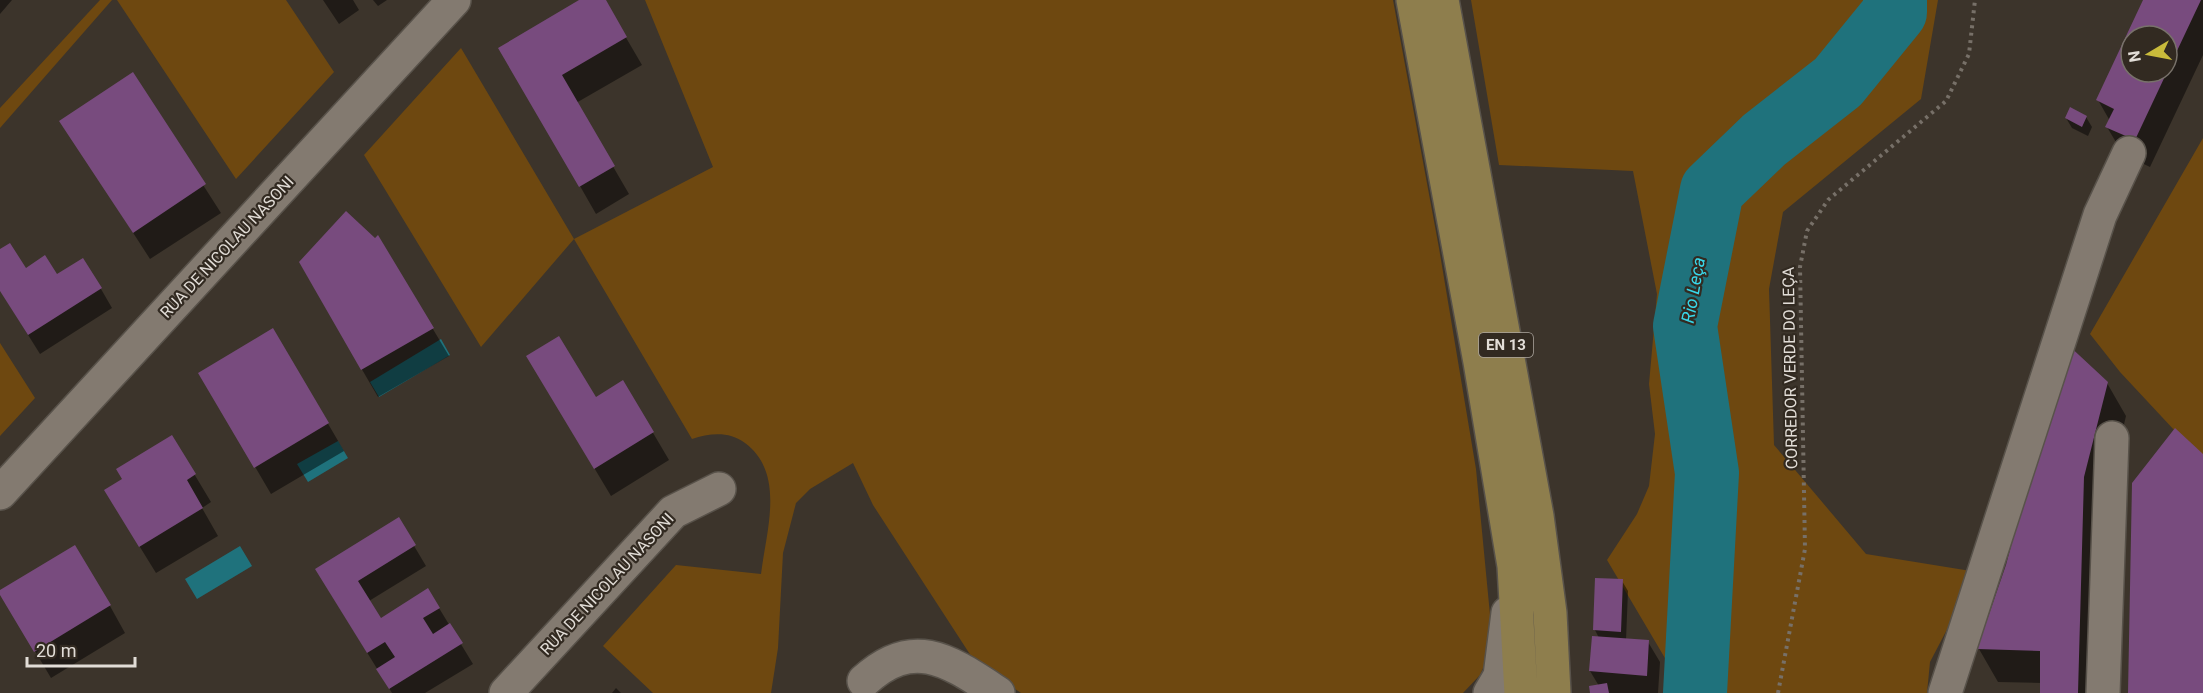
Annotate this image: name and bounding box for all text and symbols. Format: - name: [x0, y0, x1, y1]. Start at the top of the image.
- north arrow: [2119, 24, 2179, 84]
- text: N: [2124, 49, 2145, 64]
- street label: RUA DE NICOLAU NASONI: [156, 172, 298, 322]
- water label: Rio Leça: [1677, 255, 1709, 325]
- street label: CORREDOR VERDE DO LEÇA: [1779, 266, 1801, 469]
- road number: EN 13: [1479, 333, 1533, 357]
- street label: RUA DE NICOLAU NASONI: [536, 509, 678, 659]
- scale bar: [27, 630, 135, 668]
- text: 20 m: [36, 640, 76, 661]

